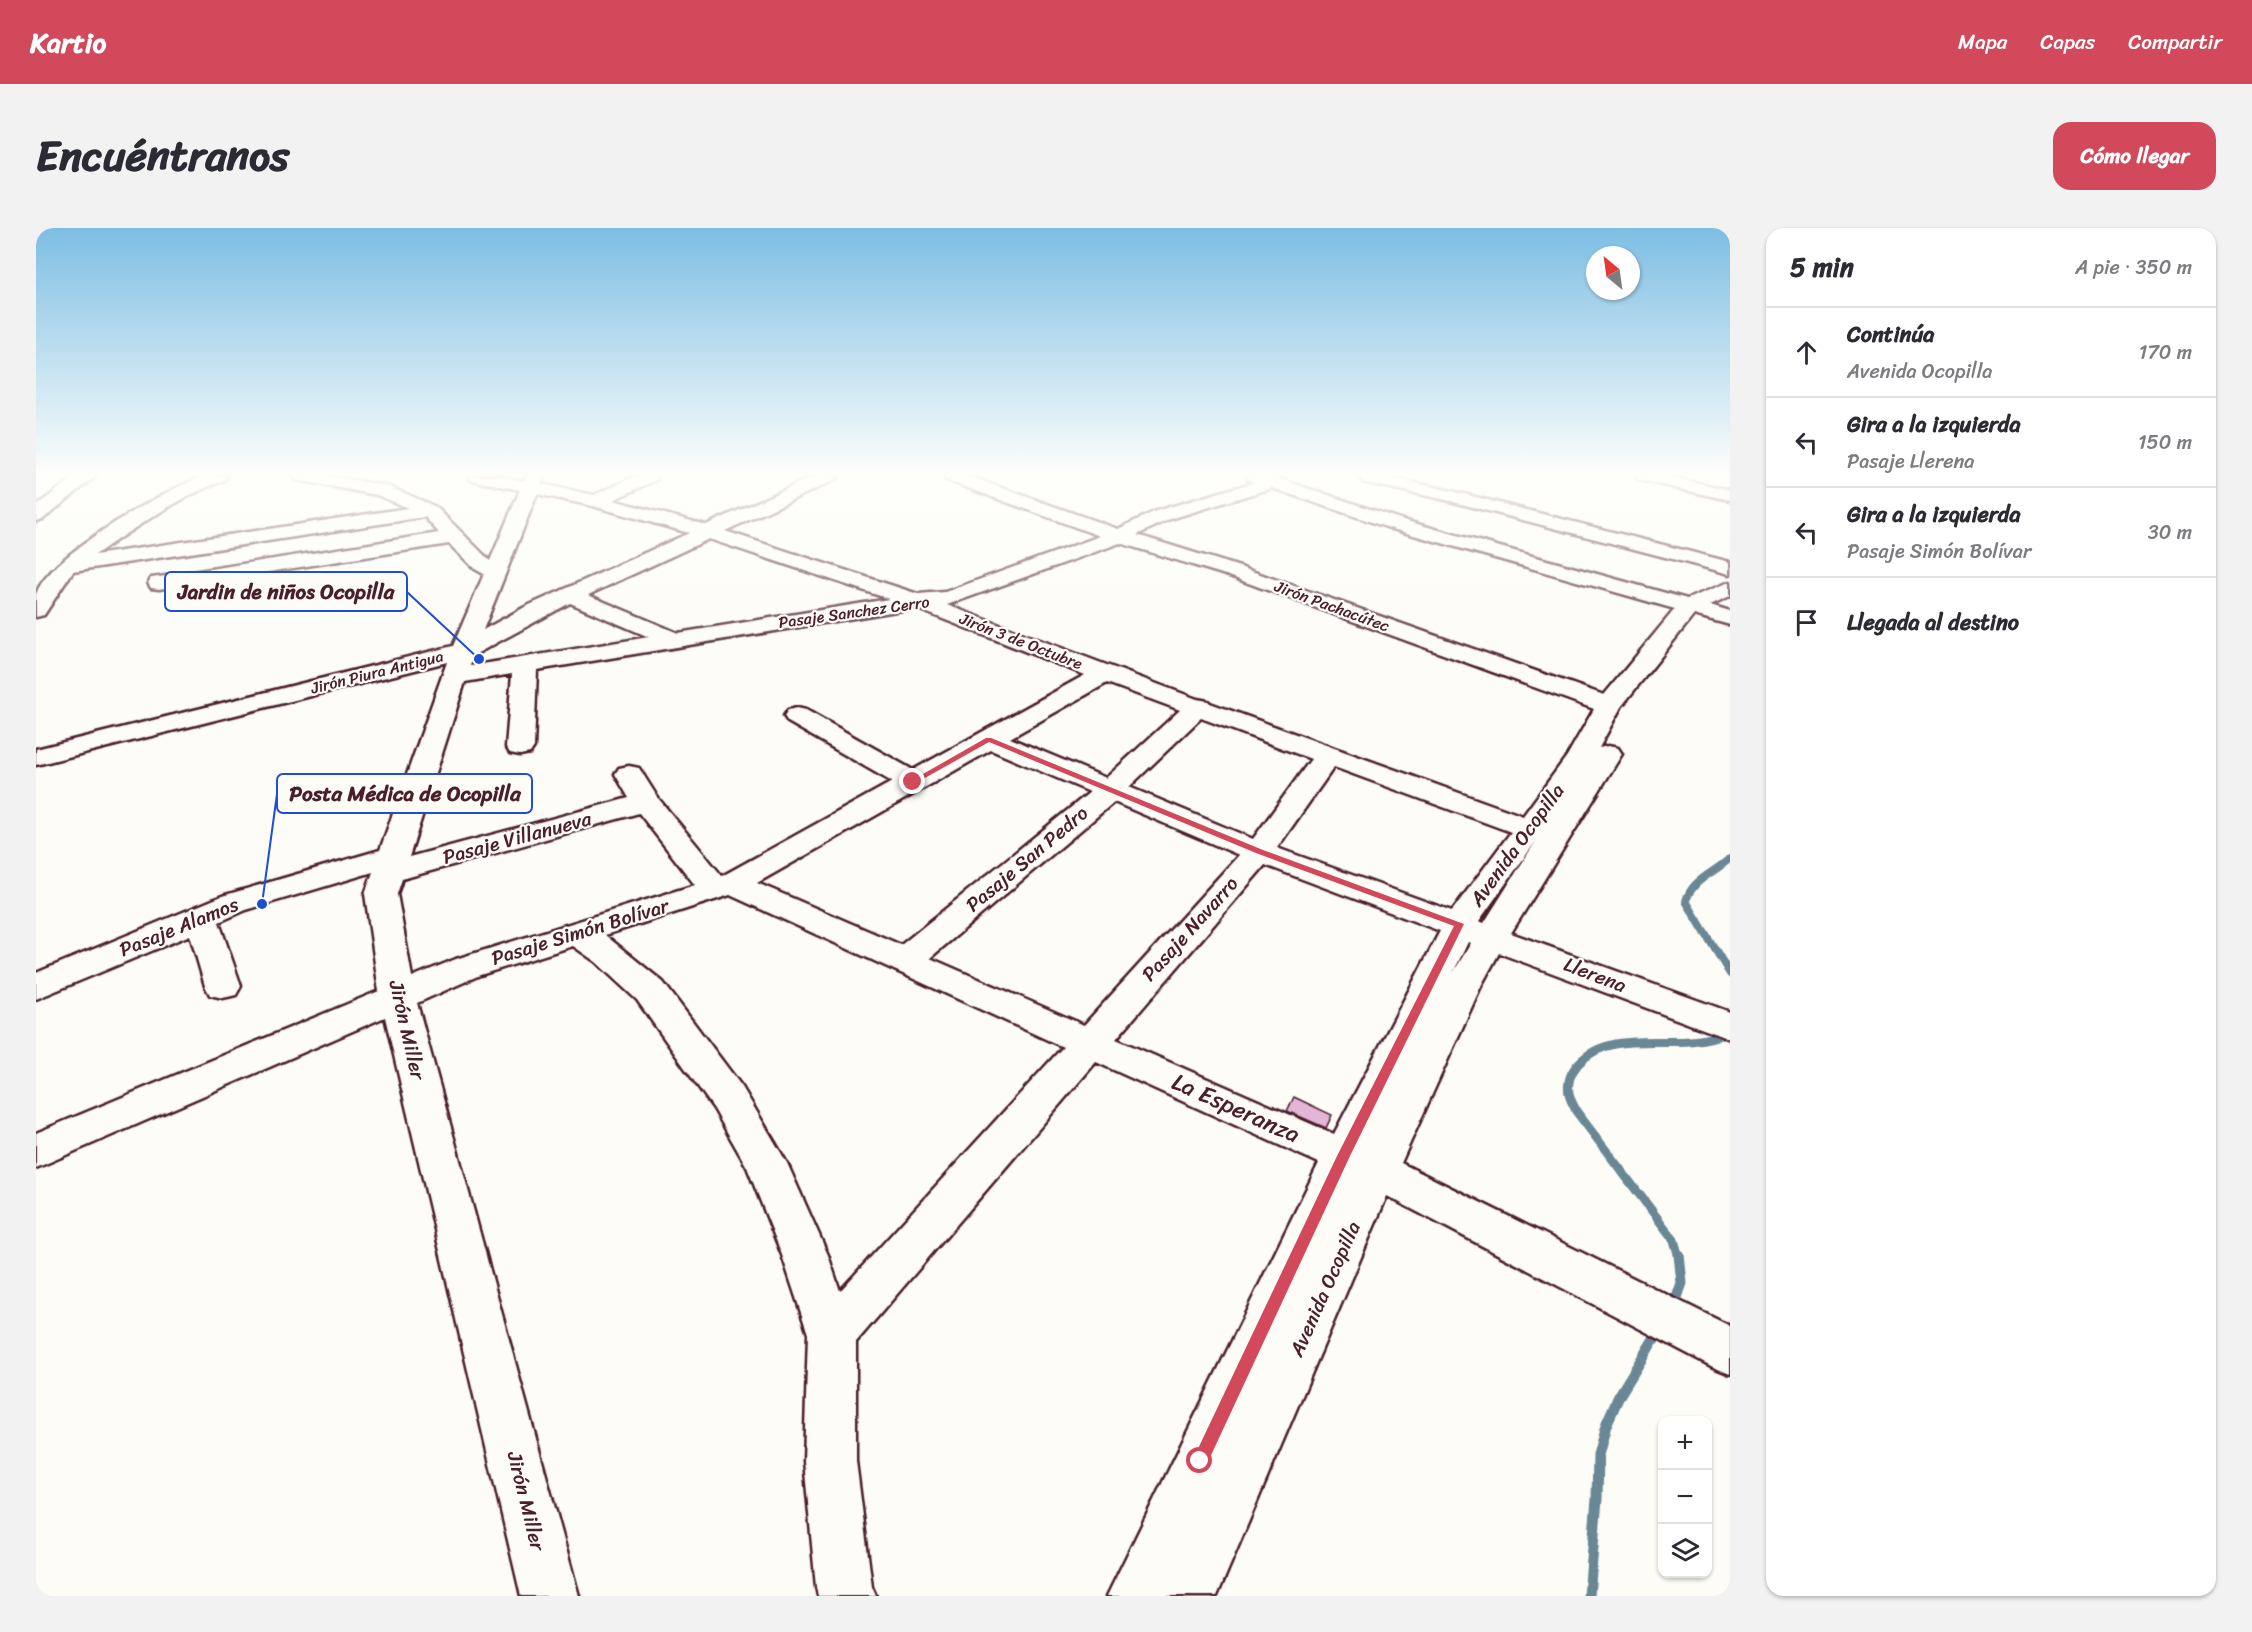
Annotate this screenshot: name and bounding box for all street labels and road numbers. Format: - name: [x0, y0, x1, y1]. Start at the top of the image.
- street label: Jirón Pachacútec: [1270, 571, 1394, 640]
- street label: Pasaje Sanchez Cerro: [777, 587, 931, 637]
- street label: Jirón 3 de Octubre: [954, 604, 1087, 678]
- street label: Jirón Piura Antigua: [307, 642, 446, 703]
- street label: Avenida Ocopilla: [1460, 776, 1574, 915]
- street label: Pasaje San Pedro: [957, 797, 1097, 921]
- street label: Pasaje Villanueva: [439, 801, 596, 875]
- street label: Pasaje Navarro: [1133, 868, 1247, 990]
- street label: Pasaje Alamos: [114, 887, 245, 967]
- street label: Pasaje Simón Bolívar: [487, 888, 675, 976]
- street label: Llerena: [1559, 947, 1631, 1003]
- street label: Jirón Miller: [378, 976, 436, 1085]
- street label: La Esperanza: [1165, 1061, 1307, 1155]
- street label: Avenida Ocopilla: [1279, 1215, 1371, 1363]
- street label: Jirón Miller: [497, 1447, 556, 1556]

